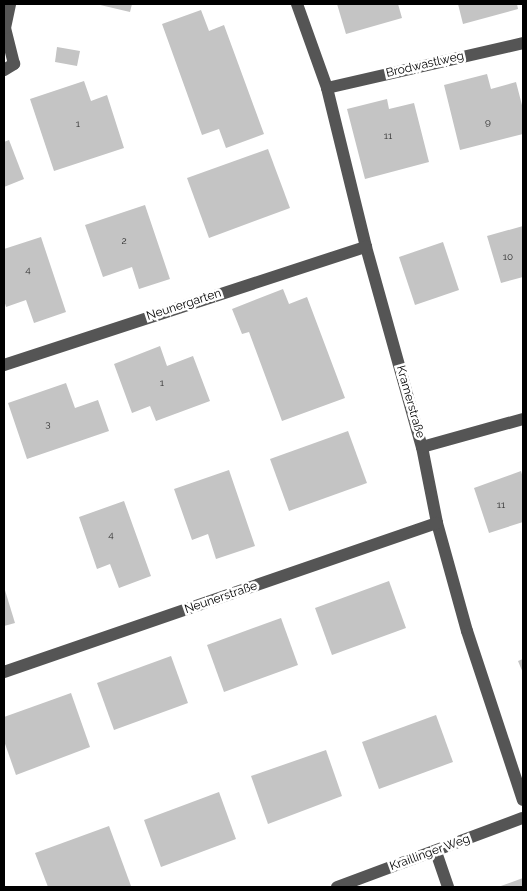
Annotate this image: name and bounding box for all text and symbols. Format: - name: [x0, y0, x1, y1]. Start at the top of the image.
- street label: Brodwastlweg: [385, 49, 465, 81]
- house number: 9: [485, 116, 491, 128]
- house number: 1: [76, 118, 80, 130]
- house number: 11: [384, 130, 392, 142]
- house number: 2: [121, 235, 127, 247]
- house number: 10: [503, 251, 513, 263]
- house number: 4: [25, 264, 31, 276]
- street label: Neunergarten: [145, 286, 223, 324]
- street label: Kramerstraße: [393, 364, 427, 440]
- house number: 1: [160, 377, 164, 389]
- house number: 3: [45, 418, 51, 430]
- house number: 11: [497, 499, 505, 511]
- house number: 4: [108, 529, 114, 541]
- street label: Neunerstraße: [183, 579, 259, 617]
- street label: Kraillinger Weg: [388, 832, 472, 874]

